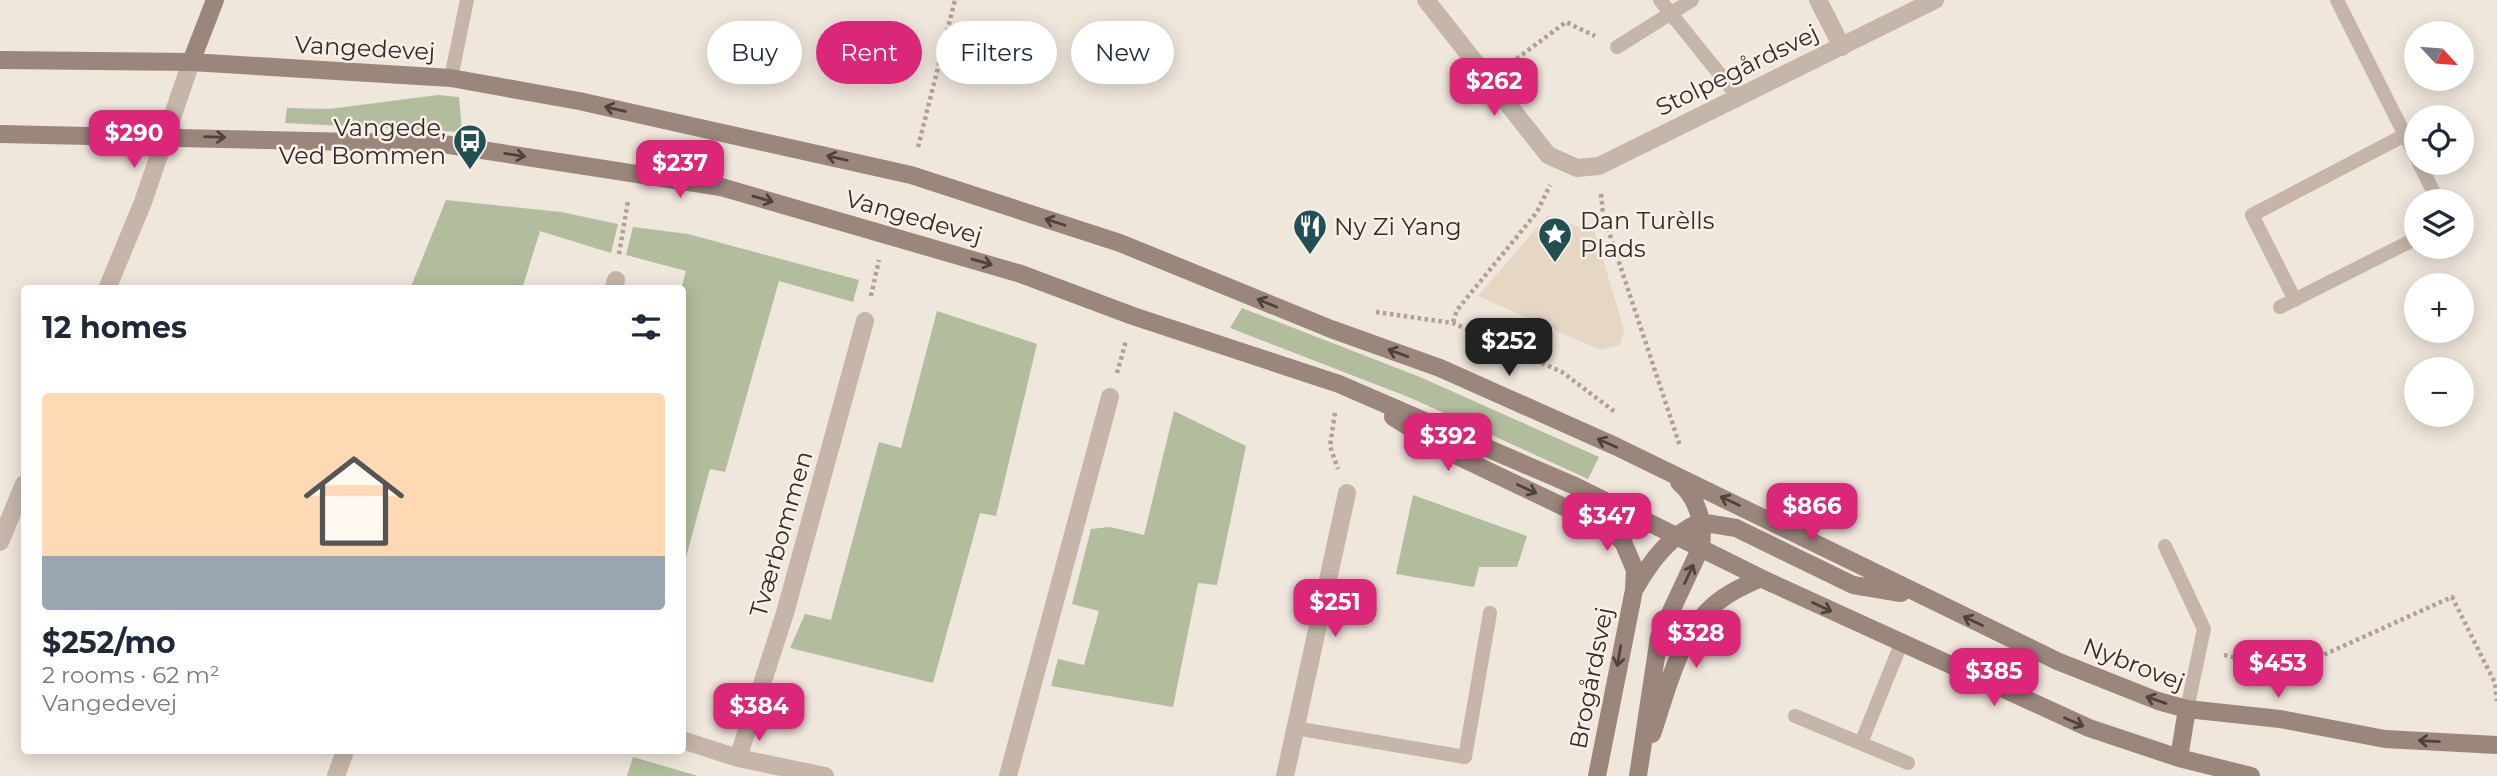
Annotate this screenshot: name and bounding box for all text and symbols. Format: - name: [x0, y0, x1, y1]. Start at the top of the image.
- street label: Stolpegårdsvej: [1651, 18, 1823, 122]
- chip: Buy: [707, 21, 802, 84]
- chip: Rent: [816, 21, 922, 84]
- chip: Filters: [936, 21, 1057, 84]
- chip: New: [1071, 21, 1174, 84]
- north arrow: [2404, 21, 2474, 91]
- map controls: [2404, 21, 2474, 427]
- street label: Vangedevej: [294, 30, 436, 66]
- pin: $262: [1453, 58, 1535, 118]
- text: $262: [1466, 67, 1522, 95]
- one-way arrow: [604, 102, 627, 115]
- button: locate: [2404, 105, 2474, 175]
- pin: $290: [93, 110, 175, 170]
- place label: Vangede, Ved Bommen: [279, 113, 446, 170]
- text: $290: [105, 119, 163, 147]
- bus stop icon: Vangede, Ved Bommen: [451, 122, 489, 171]
- one-way arrow: [203, 131, 226, 144]
- pin: $237: [639, 140, 721, 200]
- one-way arrow: [503, 149, 526, 162]
- text: $237: [652, 149, 708, 177]
- one-way arrow: [826, 151, 849, 165]
- street label: Vangedevej: [842, 184, 986, 250]
- button: layers: [2404, 189, 2474, 259]
- one-way arrow: [752, 194, 774, 207]
- place label: Dan Turèlls Plads: [1580, 206, 1715, 263]
- restaurant icon: Ny Zi Yang: [1291, 207, 1329, 256]
- place label: Ny Zi Yang: [1334, 212, 1462, 241]
- one-way arrow: [1044, 215, 1066, 228]
- place icon: Dan Turèlls Plads: [1536, 215, 1574, 264]
- one-way arrow: [970, 257, 992, 270]
- button: +: [2404, 273, 2474, 343]
- one-way arrow: [1257, 296, 1279, 309]
- icon: filters: [627, 308, 665, 346]
- text: 12 homes: [42, 309, 187, 346]
- pin: $252: [1468, 318, 1550, 378]
- text: $252: [1481, 327, 1537, 355]
- one-way arrow: [1387, 346, 1409, 358]
- button: −: [2404, 357, 2474, 427]
- pin: $392: [1407, 414, 1489, 473]
- text: $392: [1420, 422, 1476, 450]
- one-way arrow: [1597, 436, 1618, 449]
- icon: home: [291, 438, 417, 564]
- street label: Tværbommen: [743, 448, 819, 620]
- one-way arrow: [1515, 483, 1537, 496]
- pin: $866: [1771, 484, 1853, 543]
- text: $866: [1782, 492, 1842, 520]
- pin: $347: [1566, 494, 1648, 553]
- one-way arrow: [1720, 494, 1741, 508]
- text: $347: [1578, 502, 1636, 530]
- one-way arrow: [1683, 564, 1696, 585]
- pin: $251: [1294, 580, 1376, 639]
- text: $251: [1310, 588, 1360, 616]
- one-way arrow: [1811, 601, 1832, 614]
- street label: Brogårdsvej: [1563, 605, 1619, 751]
- pin: $328: [1655, 610, 1737, 670]
- one-way arrow: [1963, 614, 1984, 628]
- text: $328: [1668, 619, 1724, 647]
- text: $252/mo: [42, 624, 176, 661]
- street label: Nybrovej: [2079, 631, 2189, 697]
- pin: $453: [2237, 640, 2319, 700]
- one-way arrow: [1612, 644, 1625, 667]
- pin: $385: [1953, 648, 2035, 708]
- text: $453: [2249, 649, 2307, 677]
- text: $385: [1965, 657, 2023, 685]
- text: 2 rooms · 62 m²: [42, 661, 220, 689]
- pin: $384: [718, 684, 800, 743]
- text: Vangedevej: [42, 689, 177, 717]
- text: $384: [729, 692, 789, 720]
- one-way arrow: [2146, 693, 2168, 705]
- one-way arrow: [2062, 716, 2084, 729]
- one-way arrow: [2418, 735, 2441, 748]

